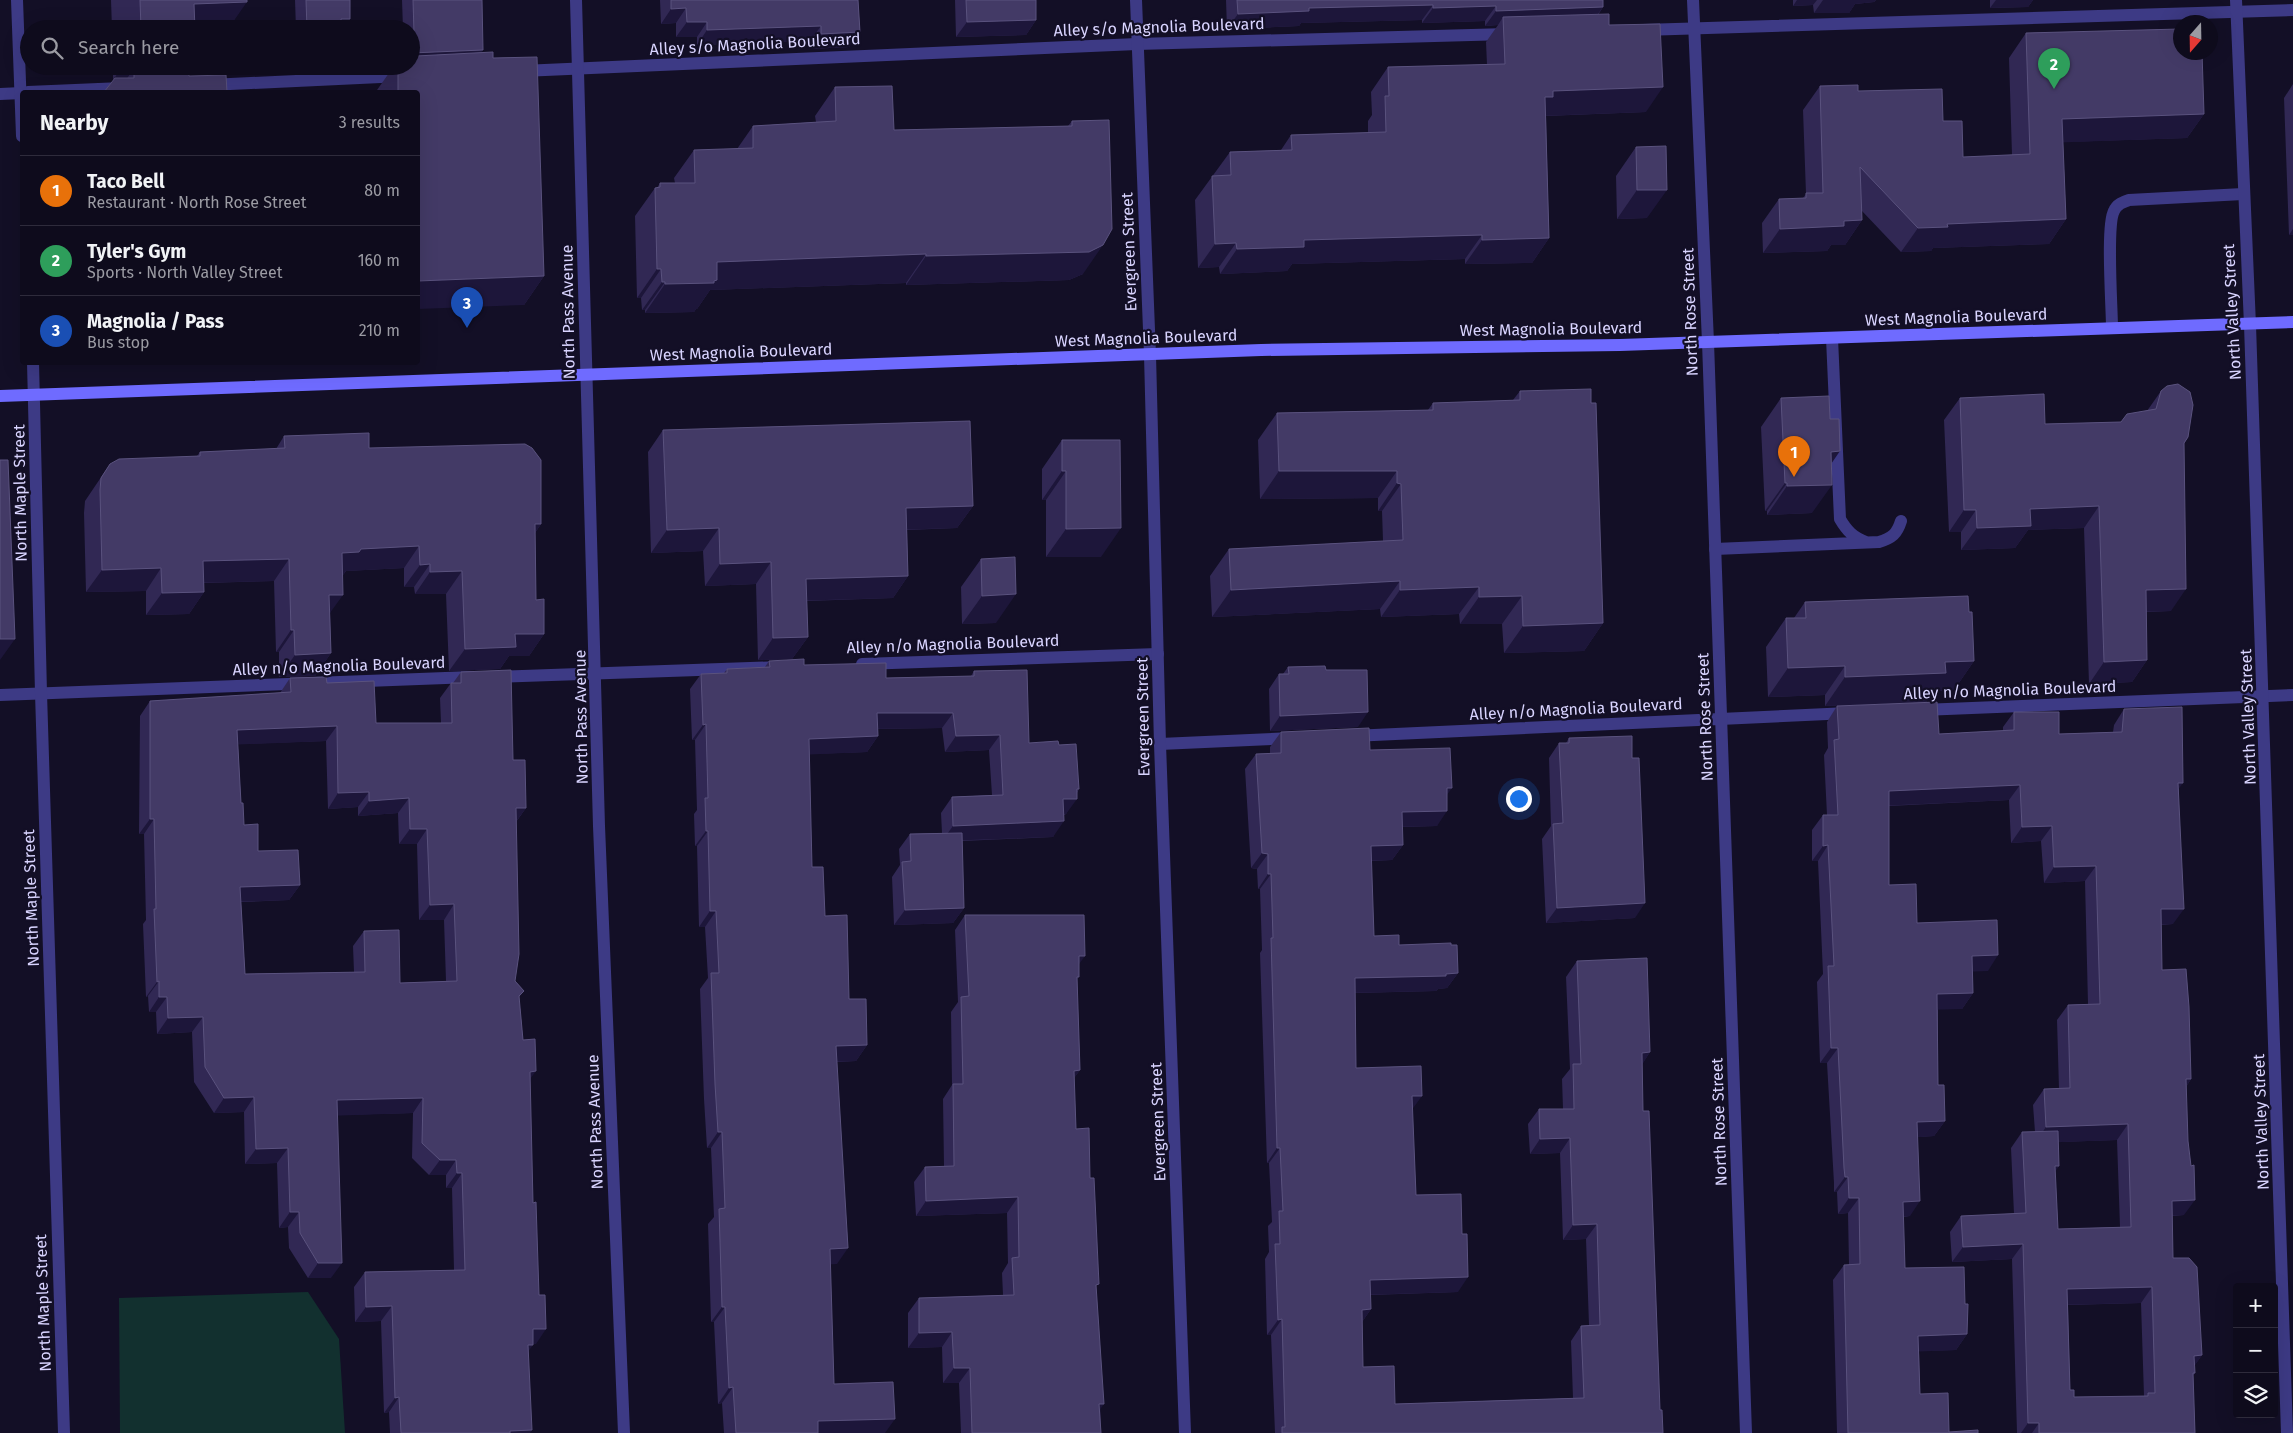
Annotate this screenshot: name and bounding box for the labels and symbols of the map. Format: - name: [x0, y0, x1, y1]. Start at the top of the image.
- street label: Alley s/o Magnolia Boulevard: [1053, 14, 1265, 40]
- north arrow: [2173, 15, 2218, 60]
- street label: Alley s/o Magnolia Boulevard: [649, 29, 861, 59]
- pin: 2: [2038, 48, 2070, 89]
- street label: Evergreen Street: [1117, 192, 1141, 312]
- street label: North Valley Street: [2219, 243, 2245, 380]
- street label: North Pass Avenue: [557, 244, 579, 380]
- street label: North Rose Street: [1678, 247, 1702, 377]
- pin: 3: [451, 287, 483, 328]
- street label: West Magnolia Boulevard: [1864, 304, 2048, 330]
- street label: West Magnolia Boulevard: [1460, 318, 1642, 340]
- street label: West Magnolia Boulevard: [1054, 325, 1238, 351]
- street label: West Magnolia Boulevard: [649, 339, 833, 365]
- street label: North Maple Street: [9, 424, 31, 562]
- pin: 1: [1778, 436, 1810, 477]
- street label: Alley n/o Magnolia Boulevard: [846, 631, 1060, 657]
- street label: North Valley Street: [2236, 648, 2260, 785]
- street label: North Pass Avenue: [570, 649, 592, 785]
- street label: North Rose Street: [1693, 652, 1717, 782]
- street label: Alley n/o Magnolia Boulevard: [232, 653, 446, 679]
- street label: Evergreen Street: [1132, 657, 1154, 777]
- street label: Alley n/o Magnolia Boulevard: [1903, 677, 2117, 703]
- street label: Alley n/o Magnolia Boulevard: [1469, 694, 1683, 724]
- your location: [1506, 786, 1532, 812]
- street label: North Maple Street: [19, 829, 43, 967]
- street label: North Valley Street: [2249, 1053, 2273, 1190]
- street label: North Pass Avenue: [583, 1054, 607, 1190]
- street label: North Rose Street: [1707, 1057, 1731, 1187]
- street label: Evergreen Street: [1146, 1062, 1170, 1182]
- street label: North Maple Street: [31, 1234, 55, 1372]

